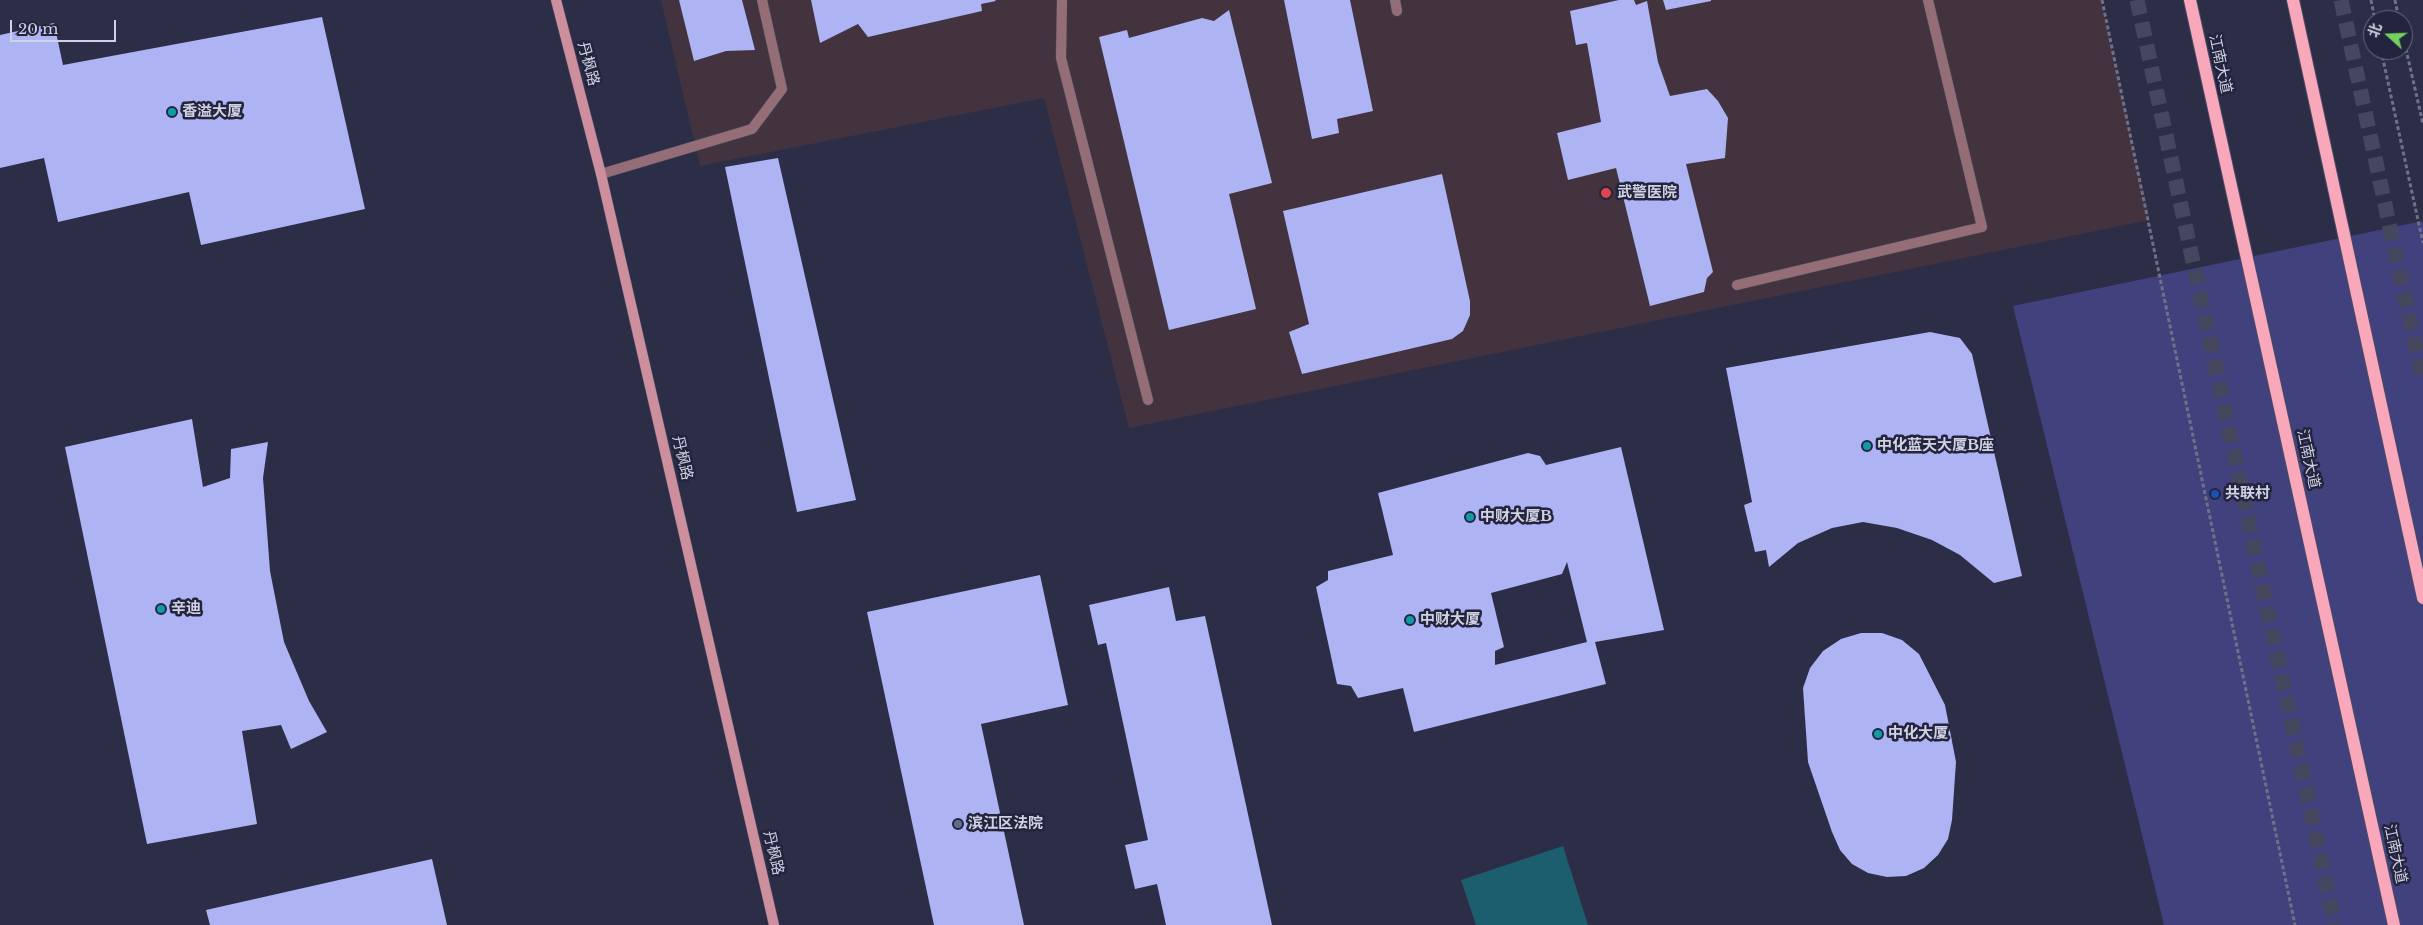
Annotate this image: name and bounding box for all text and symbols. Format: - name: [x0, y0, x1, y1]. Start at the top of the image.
- scale bar: [12, 10, 119, 42]
- north arrow: [2363, 10, 2413, 60]
- text: 20 m: [18, 19, 58, 38]
- text: 北: [2364, 21, 2386, 40]
- street label: 江南大道: [2205, 33, 2235, 95]
- street label: 丹枫路: [573, 40, 603, 88]
- place label: 香溢大厦: [182, 103, 242, 121]
- marker: 香溢大厦: [166, 106, 178, 118]
- place label: 武警医院: [1617, 184, 1677, 202]
- marker: 武警医院: [1599, 186, 1613, 200]
- street label: 江南大道: [2293, 428, 2323, 490]
- street label: 丹枫路: [668, 434, 696, 482]
- place label: 中化蓝天大厦B座: [1877, 437, 1994, 455]
- marker: 中化蓝天大厦B座: [1861, 440, 1873, 452]
- place label: 共联村: [2225, 485, 2270, 503]
- marker: 共联村: [2209, 488, 2221, 500]
- place label: 中财大厦B: [1480, 508, 1552, 526]
- marker: 中财大厦B: [1464, 511, 1476, 523]
- place label: 辛迪: [171, 600, 201, 618]
- marker: 辛迪: [155, 603, 167, 615]
- place label: 中财大厦: [1420, 611, 1480, 629]
- marker: 中财大厦: [1404, 614, 1416, 626]
- place label: 中化大厦: [1888, 725, 1948, 743]
- marker: 中化大厦: [1872, 728, 1884, 740]
- place label: 滨江区法院: [968, 815, 1043, 833]
- marker: 滨江区法院: [952, 818, 964, 830]
- street label: 江南大道: [2380, 823, 2410, 885]
- street label: 丹枫路: [759, 829, 787, 877]

